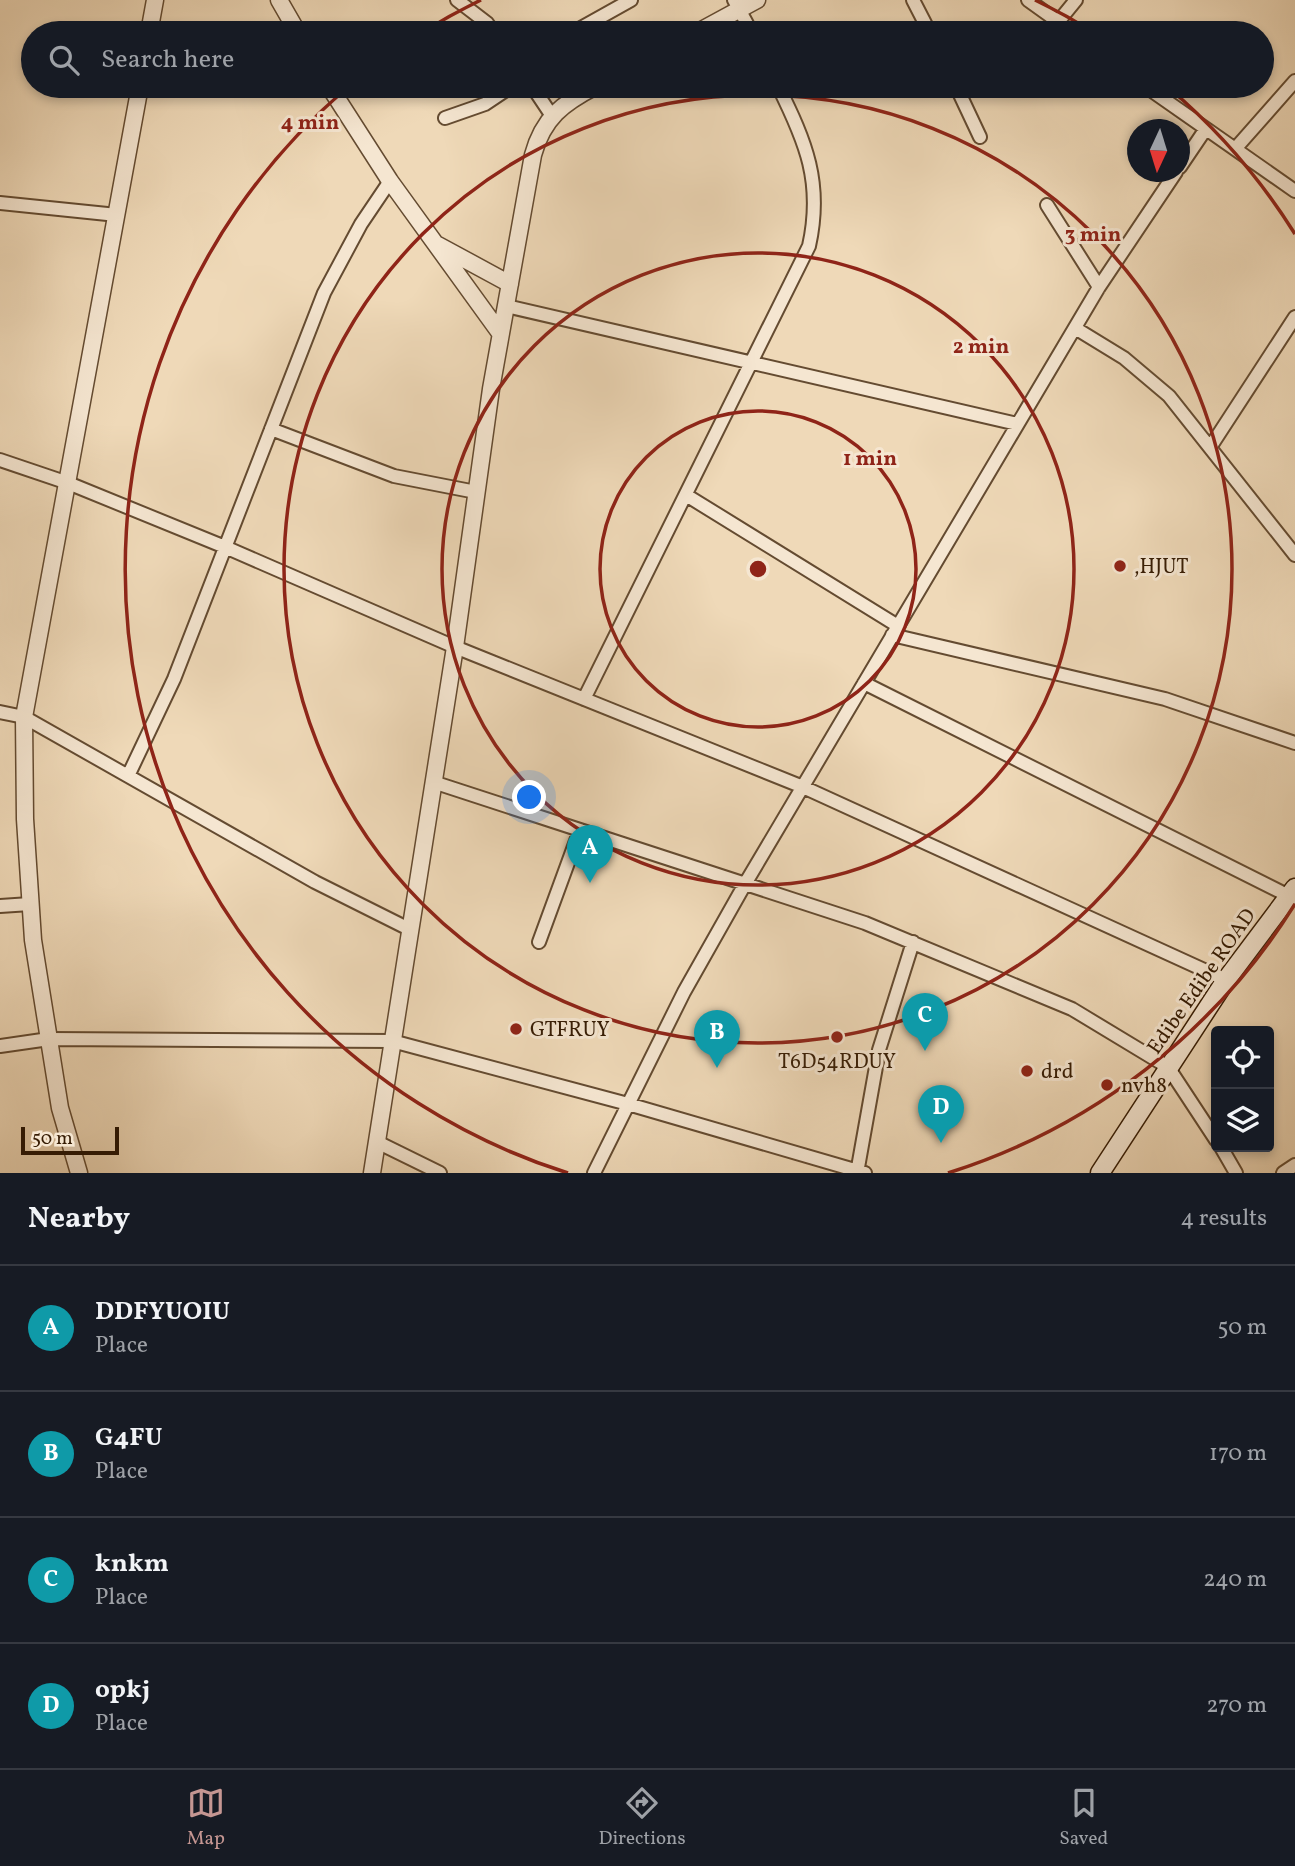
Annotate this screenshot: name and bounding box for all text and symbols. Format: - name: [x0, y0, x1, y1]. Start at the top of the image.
- search box: [21, 21, 1274, 98]
- icon: search: [45, 41, 83, 79]
- text: Search here: [101, 42, 234, 78]
- text: 4 min: [281, 109, 339, 138]
- north arrow: [1127, 119, 1190, 182]
- text: 3 min: [1065, 221, 1121, 250]
- text: 2 min: [953, 333, 1009, 362]
- text: 1 min: [843, 445, 897, 474]
- place label: ,HJUT: [1134, 553, 1189, 582]
- centre of rings: [746, 557, 770, 581]
- marker: ,HJUT: [1112, 558, 1128, 574]
- your location: [512, 780, 546, 814]
- pin: A: [567, 825, 613, 883]
- street label: Edibe Edibe ROAD: [1141, 903, 1264, 1061]
- pin: C: [902, 993, 948, 1051]
- pin: B: [694, 1010, 740, 1068]
- place label: GTFRUY: [530, 1016, 610, 1045]
- marker: GTFRUY: [508, 1021, 524, 1037]
- map controls: [1211, 1026, 1274, 1152]
- button: locate: [1211, 1026, 1274, 1089]
- marker: T6D54RDUY: [829, 1029, 845, 1045]
- place label: T6D54RDUY: [778, 1048, 896, 1077]
- place label: drd: [1041, 1058, 1074, 1087]
- marker: drd: [1019, 1063, 1035, 1079]
- place label: nvh8: [1121, 1072, 1167, 1101]
- marker: nvh8: [1099, 1077, 1115, 1093]
- pin: D: [918, 1085, 964, 1143]
- button: layers: [1211, 1089, 1274, 1152]
- scale bar: [21, 1124, 119, 1156]
- text: 50 m: [32, 1126, 73, 1152]
- text: Nearby: [28, 1198, 130, 1240]
- text: 4 results: [1181, 1203, 1267, 1235]
- text: DDFYUOIU: [95, 1294, 230, 1330]
- text: A: [43, 1312, 59, 1344]
- text: 50 m: [1218, 1312, 1267, 1344]
- text: Place: [95, 1330, 148, 1362]
- text: G4FU: [95, 1420, 163, 1456]
- text: B: [43, 1438, 59, 1470]
- text: 170 m: [1209, 1438, 1267, 1470]
- text: Place: [95, 1456, 148, 1488]
- text: knkm: [95, 1546, 169, 1582]
- text: C: [44, 1564, 58, 1596]
- text: 240 m: [1203, 1564, 1267, 1596]
- text: Place: [95, 1582, 148, 1614]
- text: opkj: [95, 1672, 150, 1708]
- text: D: [43, 1690, 59, 1722]
- text: 270 m: [1206, 1690, 1267, 1722]
- text: Place: [95, 1708, 148, 1740]
- tab: Map: [187, 1784, 225, 1852]
- tab: Directions: [599, 1784, 686, 1852]
- tab: Saved: [1059, 1784, 1108, 1852]

